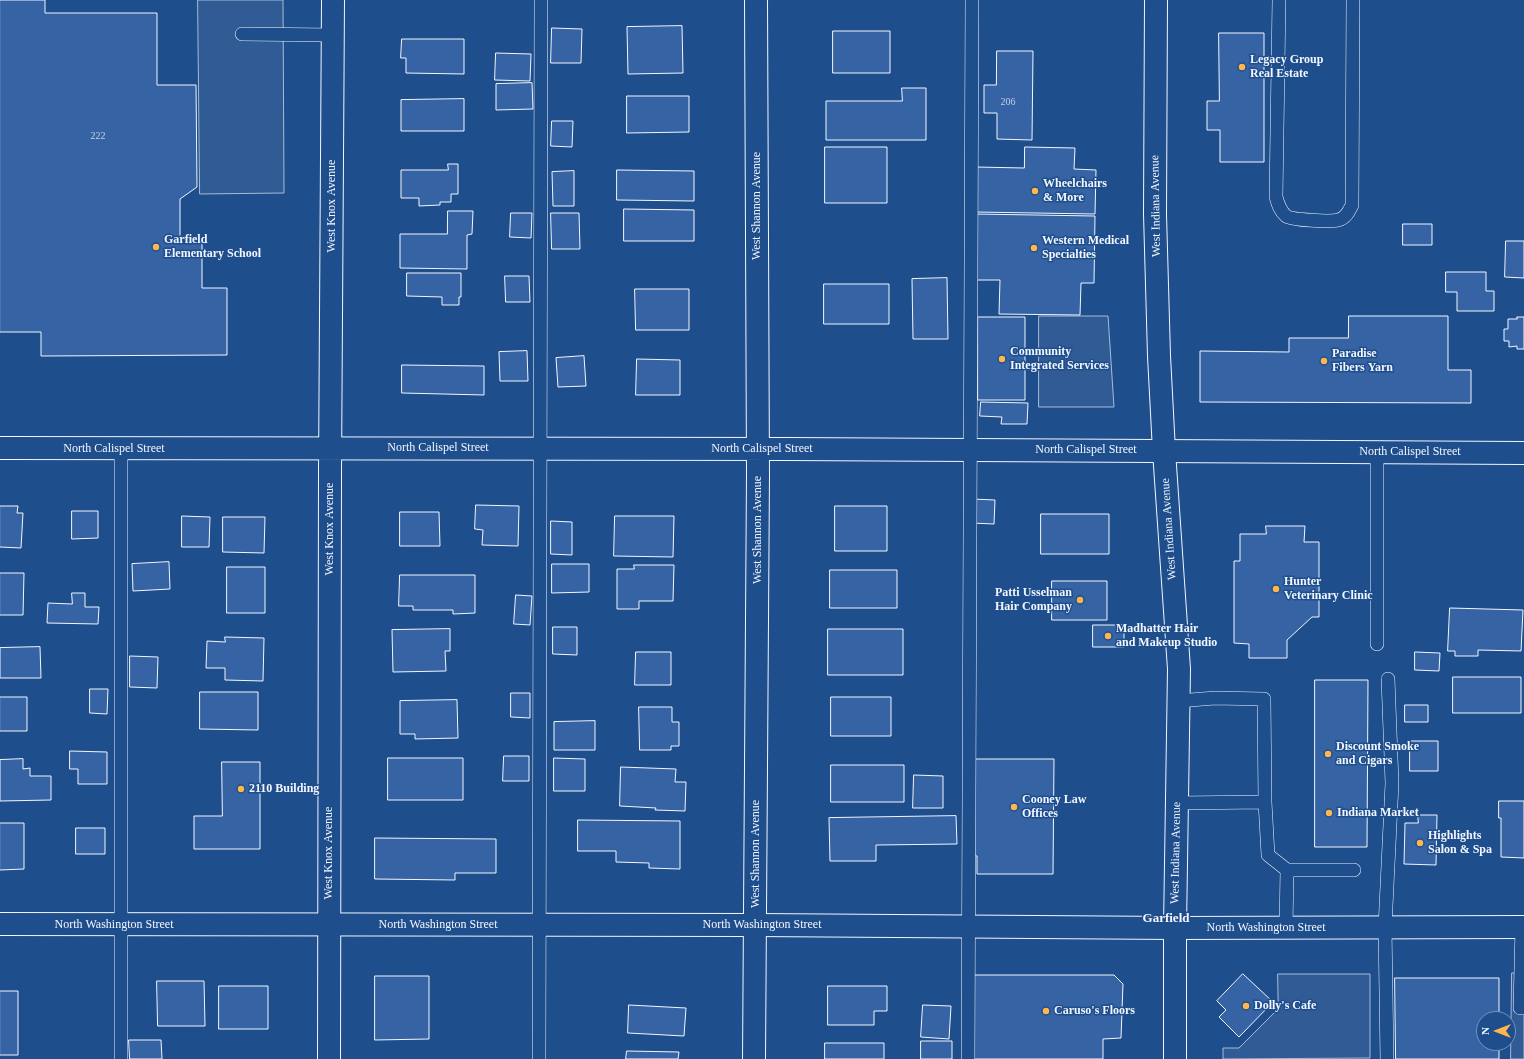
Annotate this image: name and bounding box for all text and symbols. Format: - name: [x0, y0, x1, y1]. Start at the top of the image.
- place label: Legacy Group Real Estate: [1250, 53, 1323, 81]
- marker: Legacy Group Real Estate: [1237, 62, 1247, 72]
- house number: 206: [1000, 96, 1016, 108]
- house number: 222: [90, 130, 106, 142]
- street label: West Shannon Avenue: [750, 152, 764, 260]
- street label: West Indiana Avenue: [1148, 155, 1164, 257]
- street label: West Knox Avenue: [325, 160, 339, 252]
- place label: Wheelchairs & More: [1043, 177, 1107, 205]
- marker: Wheelchairs & More: [1030, 186, 1040, 196]
- place label: Garfield Elementary School: [164, 233, 261, 261]
- place label: Western Medical Specialties: [1042, 234, 1129, 262]
- marker: Garfield Elementary School: [151, 242, 161, 252]
- marker: Western Medical Specialties: [1029, 243, 1039, 253]
- place label: Community Integrated Services: [1010, 345, 1109, 373]
- place label: Paradise Fibers Yarn: [1332, 347, 1393, 375]
- marker: Community Integrated Services: [997, 354, 1007, 364]
- marker: Paradise Fibers Yarn: [1319, 356, 1329, 366]
- street label: North Calispel Street: [387, 441, 489, 455]
- street label: North Calispel Street: [63, 442, 165, 456]
- street label: North Calispel Street: [711, 442, 813, 456]
- street label: North Calispel Street: [1035, 443, 1137, 457]
- street label: North Calispel Street: [1359, 445, 1461, 459]
- street label: West Shannon Avenue: [751, 476, 765, 584]
- street label: West Indiana Avenue: [1158, 478, 1180, 580]
- street label: West Knox Avenue: [323, 483, 337, 575]
- place label: Hunter Veterinary Clinic: [1284, 575, 1373, 603]
- marker: Hunter Veterinary Clinic: [1271, 584, 1281, 594]
- place label: Patti Usselman Hair Company: [995, 586, 1072, 614]
- marker: Patti Usselman Hair Company: [1075, 595, 1085, 605]
- place label: Madhatter Hair and Makeup Studio: [1116, 622, 1217, 650]
- marker: Madhatter Hair and Makeup Studio: [1103, 631, 1113, 641]
- place label: Discount Smoke and Cigars: [1336, 740, 1419, 768]
- marker: Discount Smoke and Cigars: [1323, 749, 1333, 759]
- place label: 2110 Building: [249, 782, 319, 796]
- marker: 2110 Building: [236, 784, 246, 794]
- place label: Cooney Law Offices: [1022, 793, 1086, 821]
- street label: West Shannon Avenue: [749, 800, 763, 908]
- marker: Cooney Law Offices: [1009, 802, 1019, 812]
- street label: West Indiana Avenue: [1168, 802, 1184, 904]
- place label: Indiana Market: [1337, 806, 1419, 820]
- street label: West Knox Avenue: [322, 807, 336, 899]
- marker: Indiana Market: [1324, 808, 1334, 818]
- place label: Highlights Salon & Spa: [1428, 829, 1492, 857]
- marker: Highlights Salon & Spa: [1415, 838, 1425, 848]
- district label: Garfield: [1143, 911, 1189, 927]
- street label: North Washington Street: [54, 918, 174, 932]
- street label: North Washington Street: [378, 918, 498, 932]
- street label: North Washington Street: [702, 918, 822, 932]
- street label: North Washington Street: [1206, 921, 1326, 935]
- place label: Dolly's Cafe: [1254, 999, 1316, 1013]
- marker: Dolly's Cafe: [1241, 1001, 1251, 1011]
- place label: Caruso's Floors: [1054, 1004, 1135, 1018]
- marker: Caruso's Floors: [1041, 1006, 1051, 1016]
- north arrow: [1476, 1011, 1516, 1051]
- text: N: [1479, 1027, 1491, 1035]

